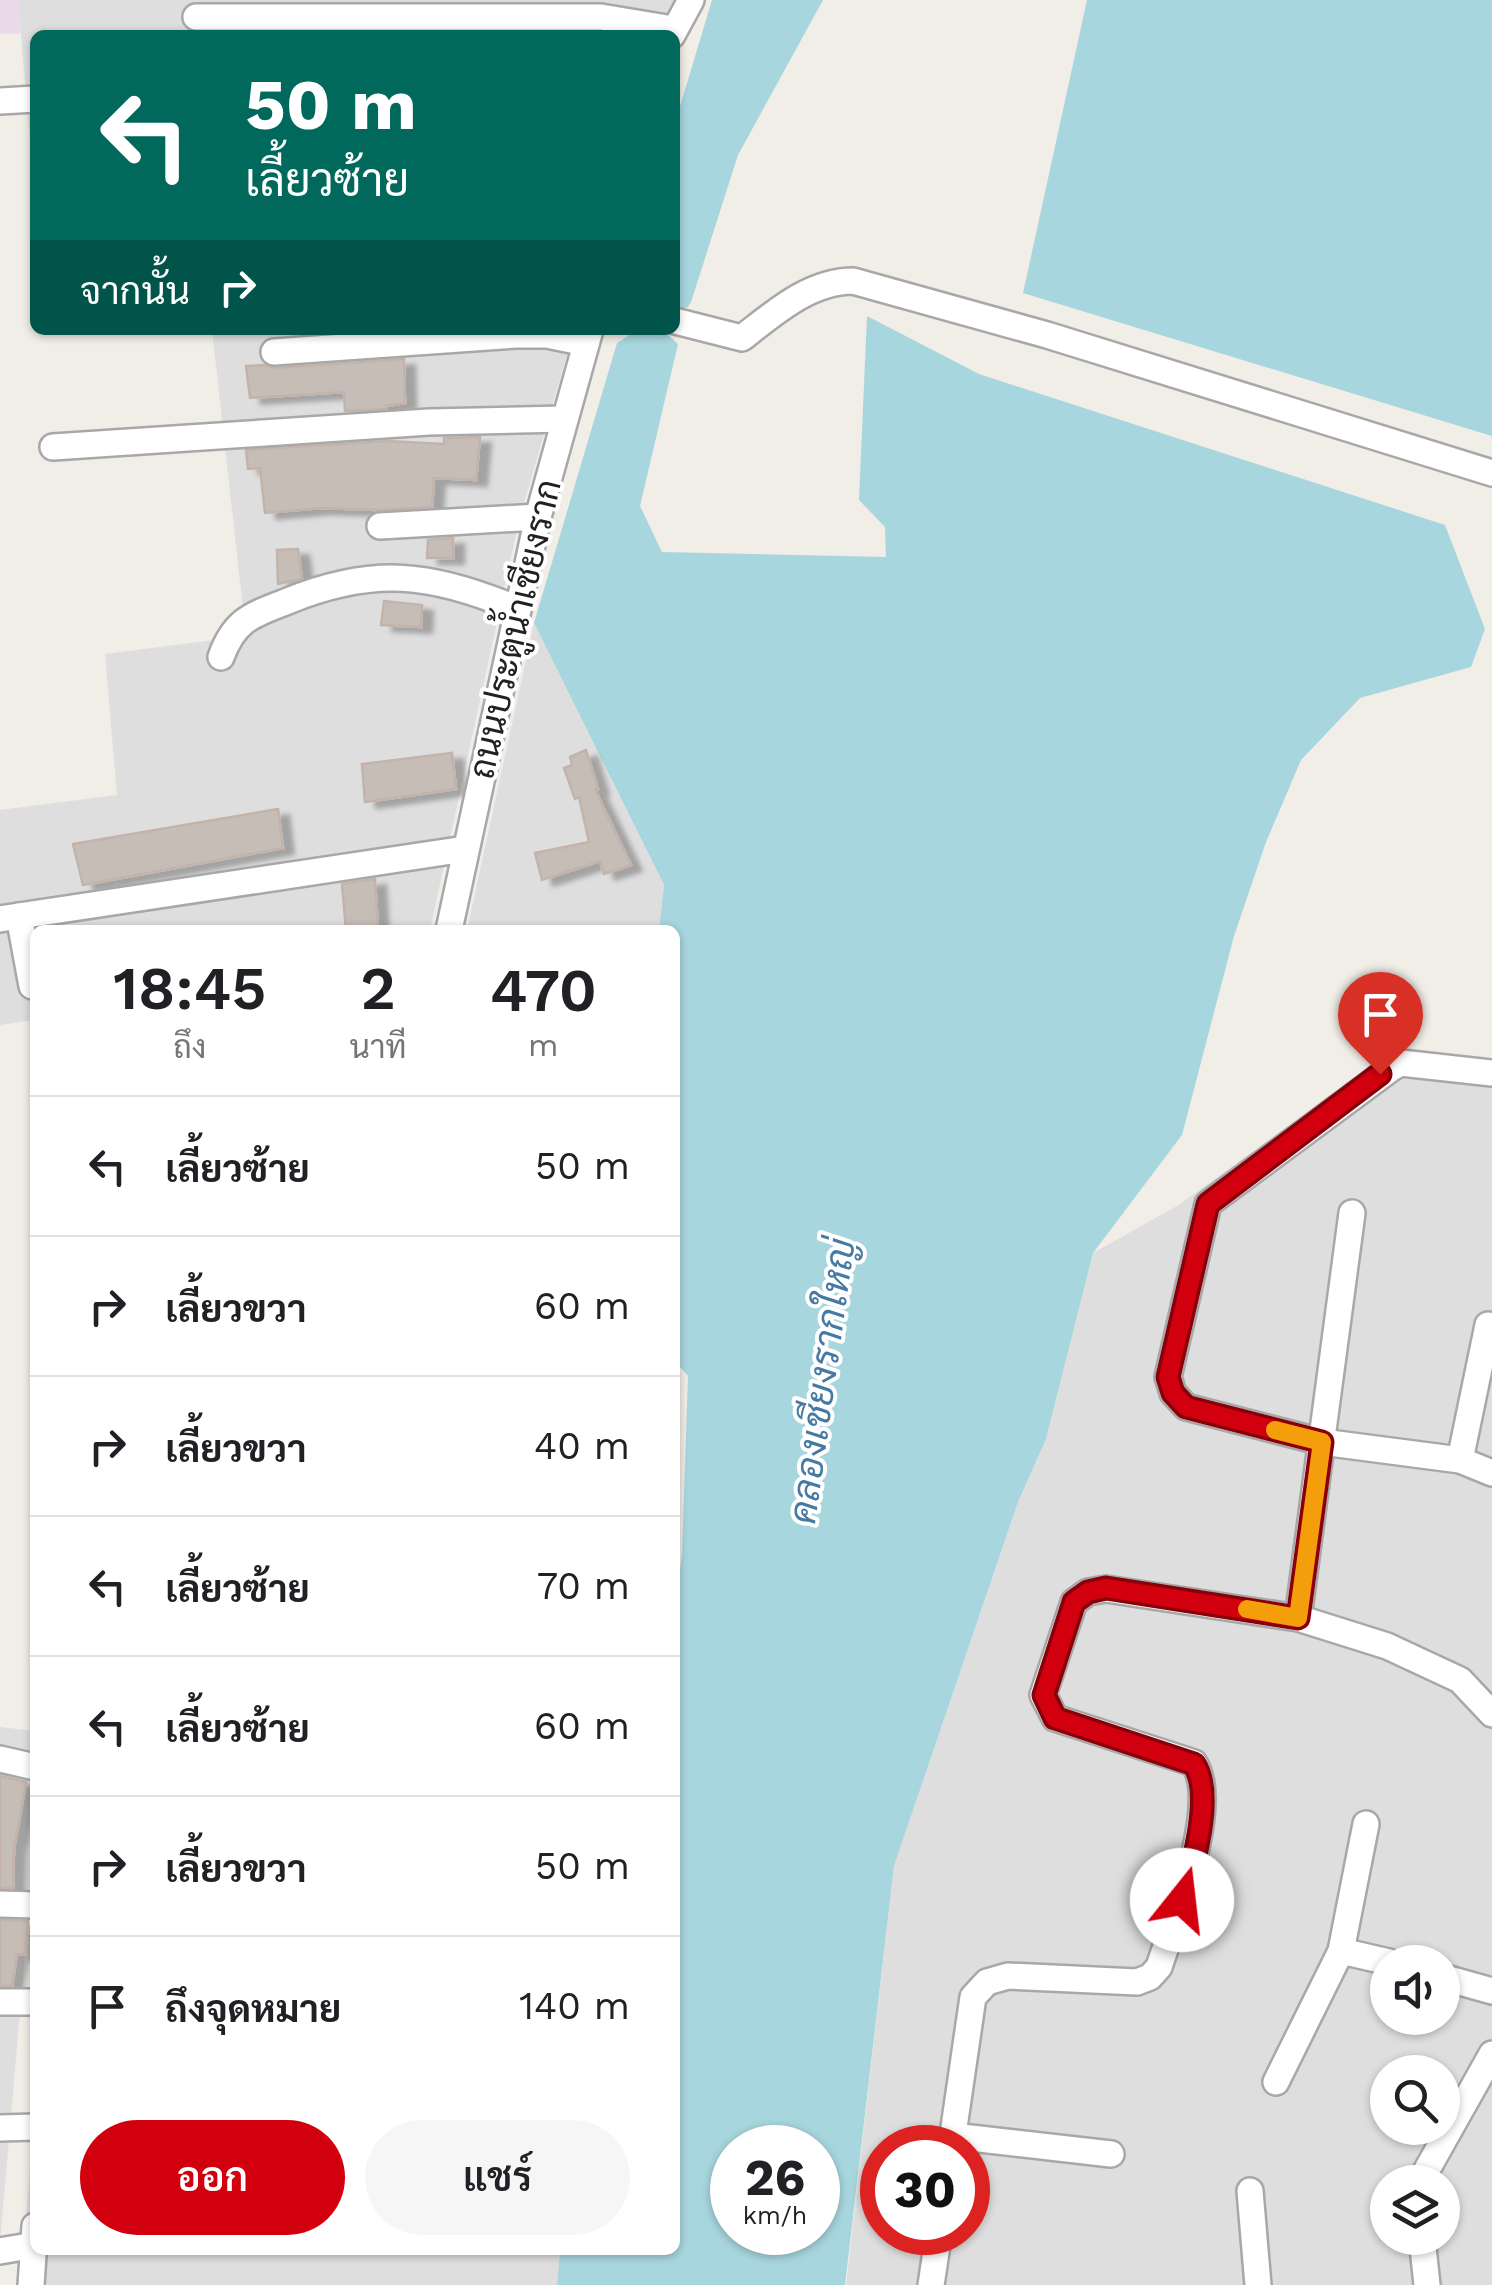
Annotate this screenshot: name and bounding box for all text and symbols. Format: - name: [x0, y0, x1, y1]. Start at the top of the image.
- text: 50 m: [245, 64, 417, 146]
- icon: left: [80, 70, 210, 200]
- text: เลี้ยวซ้าย: [245, 154, 409, 207]
- icon: right: [210, 260, 265, 315]
- text: จากนั้น: [80, 269, 190, 313]
- street label: ถนนประตูน้ำเชียงราก: [449, 473, 573, 784]
- text: 18:45: [113, 953, 266, 1024]
- text: 2: [360, 953, 396, 1024]
- text: 470: [490, 955, 597, 1026]
- pin: [1338, 972, 1423, 1075]
- icon: arrive: [1353, 987, 1408, 1042]
- text: m: [528, 1026, 559, 1064]
- text: ถึง: [173, 1028, 206, 1066]
- text: นาที: [350, 1028, 407, 1066]
- icon: left: [80, 1139, 135, 1194]
- text: 50 m: [535, 1144, 630, 1188]
- text: เลี้ยวซ้าย: [165, 1147, 310, 1191]
- water label: คลองเชียงรากใหญ่: [778, 1233, 865, 1527]
- icon: right: [80, 1279, 135, 1334]
- text: 60 m: [534, 1284, 630, 1328]
- text: เลี้ยวขวา: [165, 1287, 307, 1331]
- icon: right: [80, 1419, 135, 1474]
- text: 40 m: [534, 1424, 630, 1468]
- text: เลี้ยวขวา: [165, 1427, 307, 1471]
- icon: left: [80, 1559, 135, 1614]
- text: 70 m: [537, 1564, 630, 1608]
- text: เลี้ยวซ้าย: [165, 1567, 310, 1611]
- icon: left: [80, 1699, 135, 1754]
- text: 60 m: [534, 1704, 630, 1748]
- text: เลี้ยวซ้าย: [165, 1707, 310, 1751]
- icon: right: [80, 1839, 135, 1894]
- text: 50 m: [535, 1844, 630, 1888]
- text: เลี้ยวขวา: [165, 1847, 307, 1891]
- position arrow: [1130, 1848, 1234, 1952]
- map controls: [1370, 1945, 1460, 2255]
- button: sound: [1370, 1945, 1460, 2035]
- icon: arrive: [80, 1979, 135, 2034]
- text: 140 m: [519, 1984, 630, 2028]
- text: ถึงจุดหมาย: [165, 1987, 341, 2031]
- button: search: [1370, 2055, 1460, 2145]
- button: ออก: [80, 2120, 345, 2235]
- button: แชร์: [365, 2120, 630, 2235]
- speed limit sign: 30: [860, 2125, 990, 2255]
- text: 26: [745, 2148, 805, 2207]
- button: layers: [1370, 2165, 1460, 2255]
- text: km/h: [743, 2201, 807, 2230]

